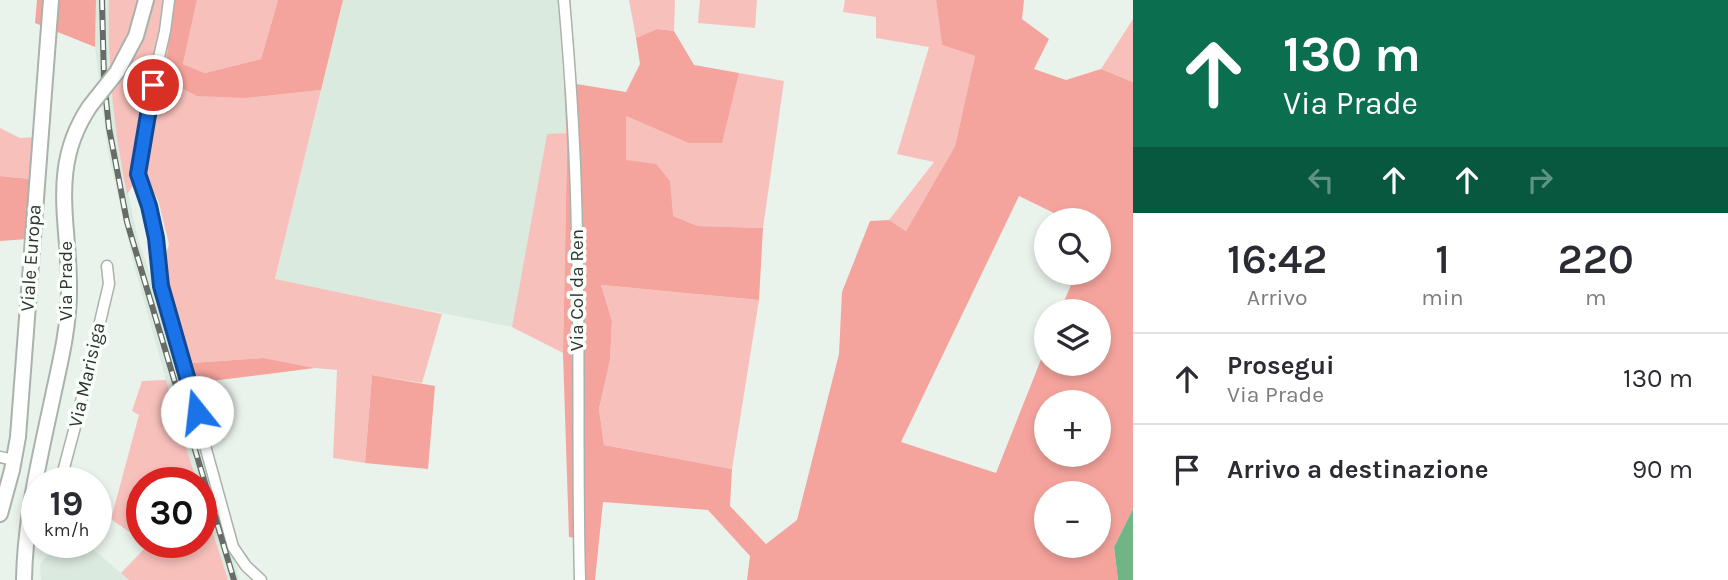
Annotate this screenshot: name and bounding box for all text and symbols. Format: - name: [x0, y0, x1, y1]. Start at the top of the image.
- text: 130 m: [1283, 26, 1421, 83]
- icon: ahead: [1168, 28, 1259, 119]
- pin: [123, 55, 183, 115]
- icon: arrive: [134, 66, 172, 104]
- text: Via Prade: [1283, 85, 1418, 122]
- icon: left: [1302, 161, 1340, 199]
- icon: ahead: [1375, 161, 1413, 199]
- icon: ahead: [1448, 161, 1486, 199]
- icon: right: [1521, 161, 1559, 199]
- street label: Viale Europa: [16, 204, 46, 312]
- map controls: [1034, 208, 1111, 558]
- button: search: [1034, 208, 1111, 285]
- street label: Via Col da Ren: [566, 229, 588, 351]
- text: 16:42: [1227, 234, 1327, 284]
- text: 1: [1435, 234, 1450, 284]
- text: 220: [1558, 234, 1634, 284]
- street label: Via Prade: [55, 241, 77, 321]
- text: Arrivo: [1247, 284, 1308, 311]
- text: min: [1421, 284, 1464, 311]
- text: m: [1585, 284, 1607, 311]
- button: layers: [1034, 299, 1111, 376]
- street label: Via Marisiga: [64, 320, 110, 430]
- text: Prosegui: [1227, 350, 1334, 381]
- icon: ahead: [1168, 360, 1206, 398]
- text: 130 m: [1623, 363, 1693, 394]
- position arrow: [160, 375, 234, 449]
- text: Via Prade: [1227, 381, 1324, 408]
- button: +: [1034, 390, 1111, 467]
- icon: arrive: [1168, 451, 1206, 489]
- text: Arrivo a destinazione: [1227, 454, 1489, 485]
- text: 90 m: [1632, 454, 1693, 485]
- speed limit sign: 30: [126, 467, 217, 558]
- button: −: [1034, 481, 1111, 558]
- text: 19: [50, 483, 83, 524]
- text: km/h: [44, 519, 89, 541]

